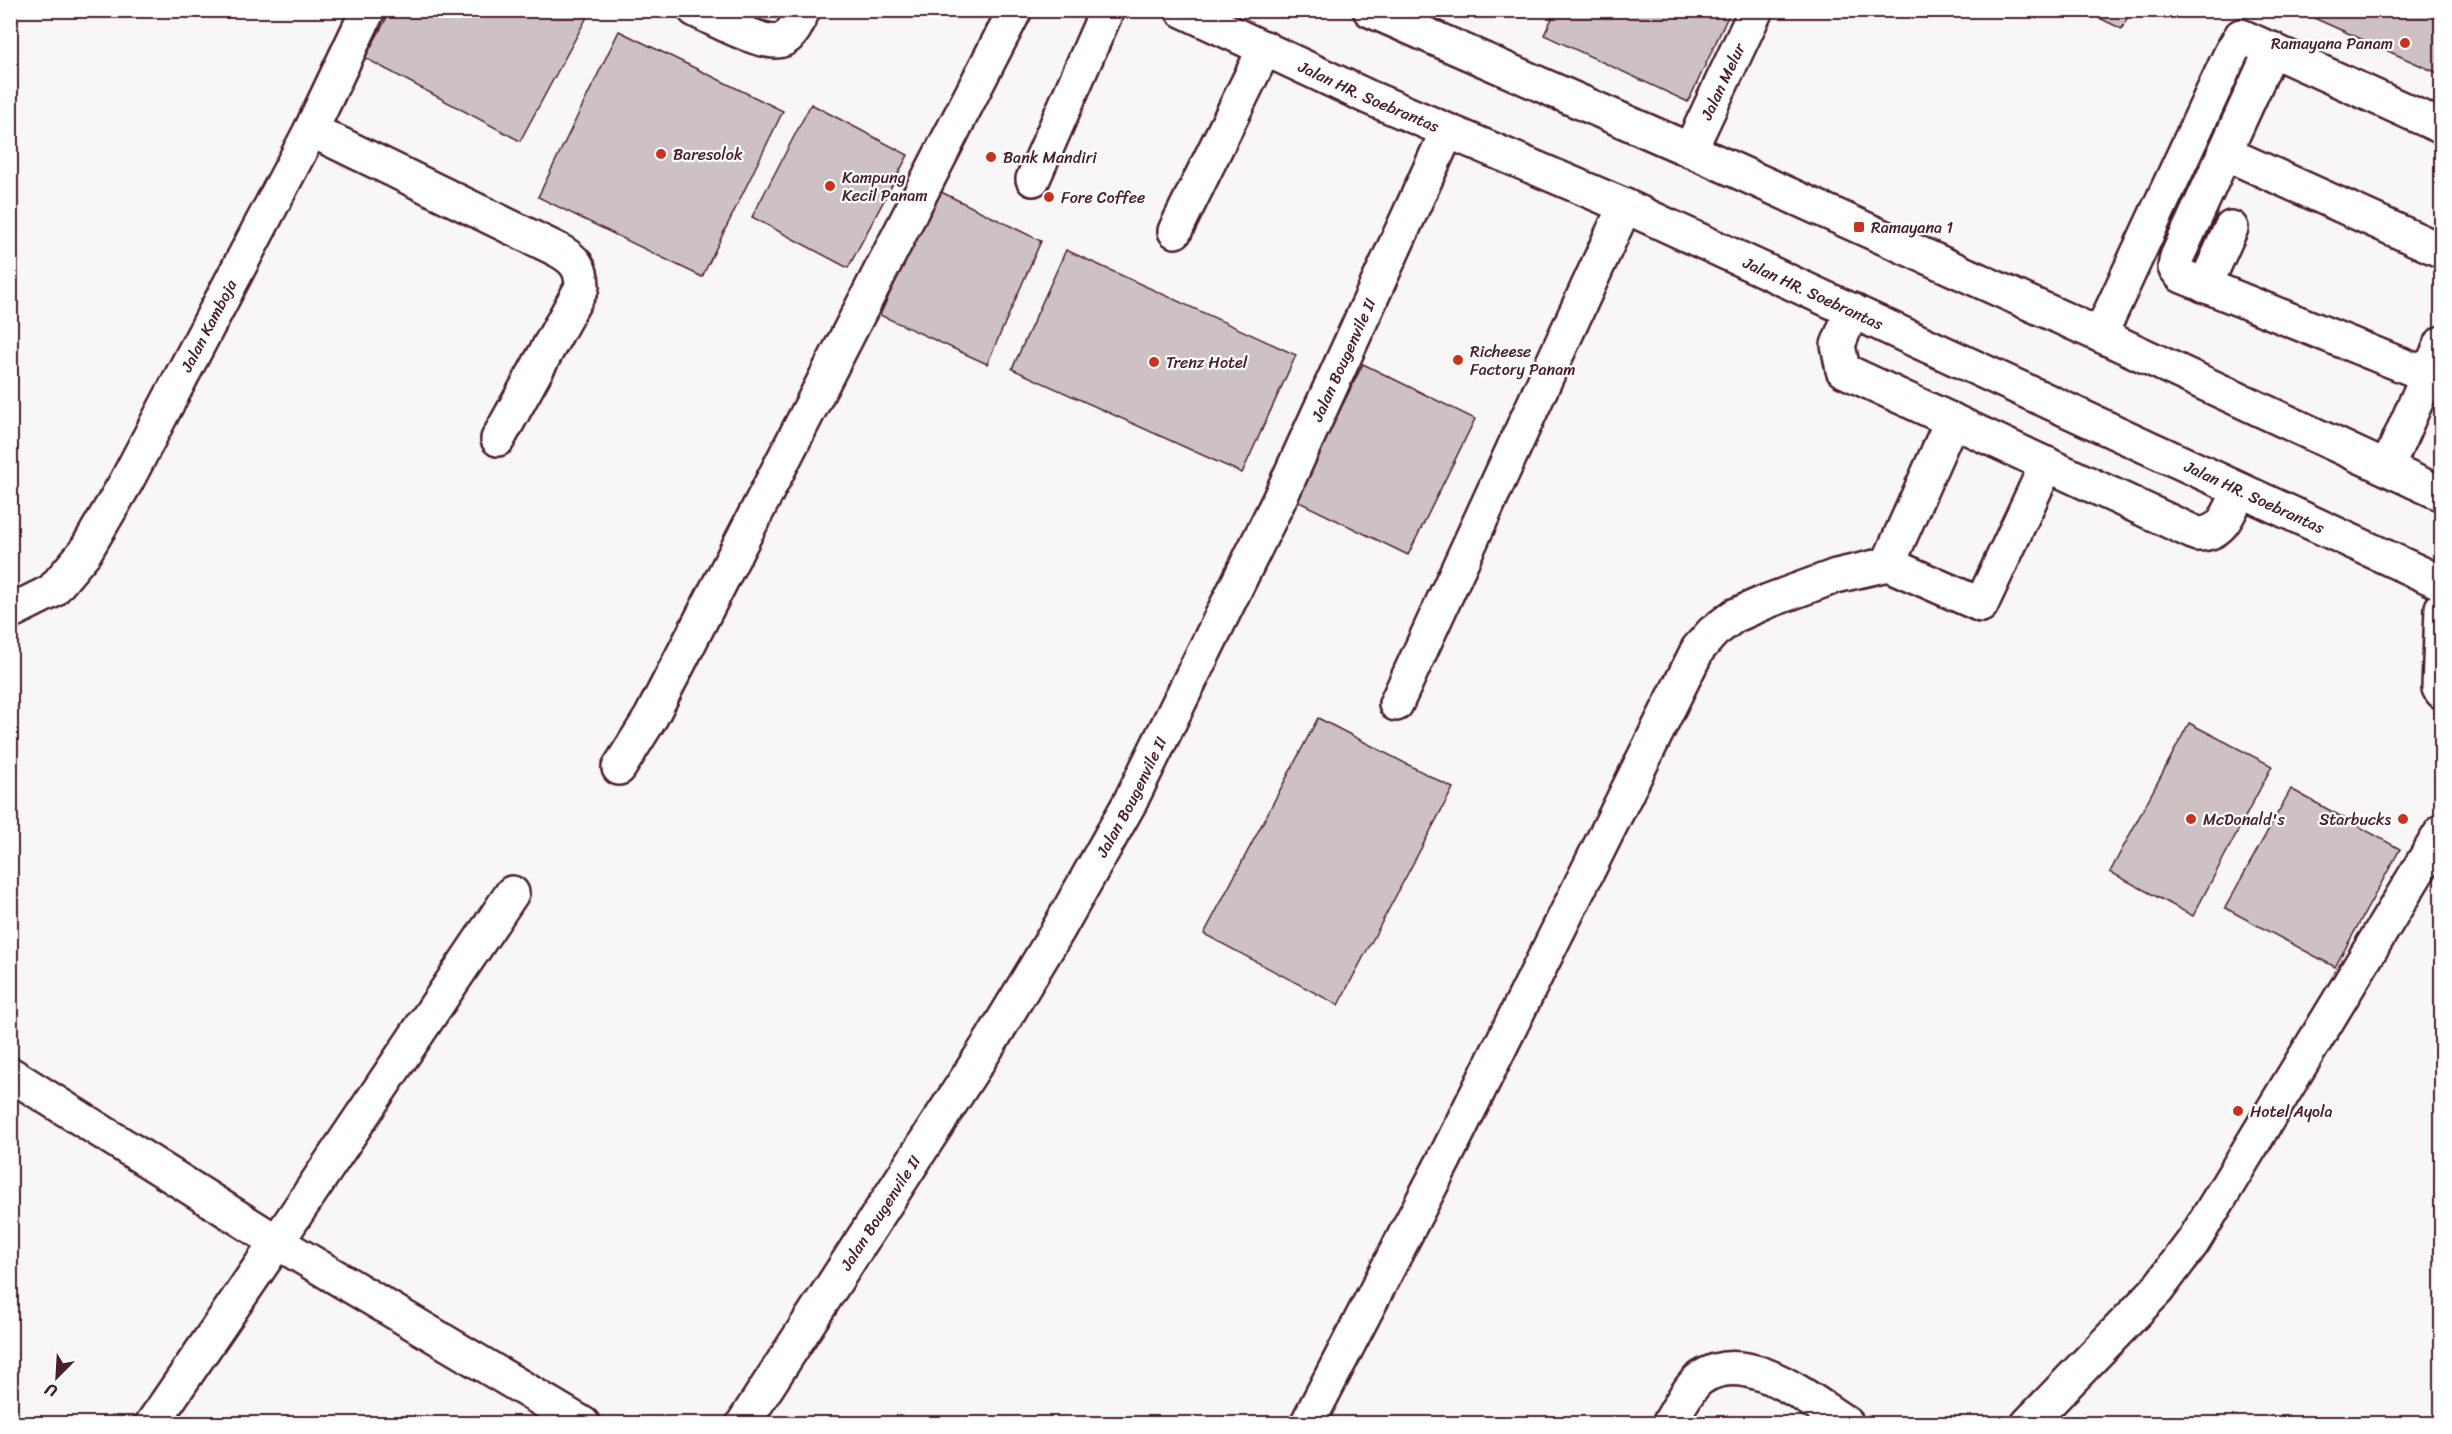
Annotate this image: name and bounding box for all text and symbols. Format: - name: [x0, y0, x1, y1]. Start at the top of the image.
- place label: Ramayana Panam: [2271, 29, 2393, 58]
- marker: Ramayana Panam: [2398, 36, 2412, 50]
- street label: Jalan Melur: [1692, 37, 1754, 126]
- street label: Jalan HR. Soebrantas: [1293, 52, 1445, 141]
- place label: Baresolok: [673, 140, 743, 169]
- place label: Bank Mandiri: [1003, 143, 1097, 172]
- marker: Baresolok: [654, 147, 668, 161]
- marker: Bank Mandiri: [984, 150, 998, 164]
- place label: Kampung Kecil Panam: [842, 163, 928, 210]
- marker: Kampung Kecil Panam: [823, 179, 837, 193]
- place label: Fore Coffee: [1061, 183, 1145, 212]
- marker: Fore Coffee: [1042, 190, 1056, 204]
- place label: Ramayana 1: [1871, 213, 1953, 242]
- marker: Ramayana 1: [1852, 220, 1866, 234]
- street label: Jalan HR. Soebrantas: [1737, 248, 1889, 339]
- street label: Jalan Kamboja: [172, 273, 246, 378]
- street label: Jalan Bougenvile II: [1302, 293, 1384, 427]
- place label: Richeese Factory Panam: [1470, 337, 1576, 384]
- place label: Trenz Hotel: [1166, 348, 1248, 377]
- marker: Richeese Factory Panam: [1451, 353, 1465, 367]
- marker: Trenz Hotel: [1147, 355, 1161, 369]
- street label: Jalan HR. Soebrantas: [2179, 452, 2330, 542]
- street label: Jalan Bougenvile II: [1087, 732, 1175, 864]
- place label: McDonald's: [2203, 805, 2285, 834]
- place label: Starbucks: [2319, 805, 2391, 834]
- marker: McDonald's: [2184, 812, 2198, 826]
- marker: Starbucks: [2396, 812, 2410, 826]
- place label: Hotel Ayola: [2250, 1097, 2333, 1126]
- marker: Hotel Ayola: [2231, 1104, 2245, 1118]
- street label: Jalan Bougenvile II: [832, 1149, 929, 1277]
- north arrow: [27, 1347, 87, 1407]
- text: U: [39, 1374, 62, 1406]

